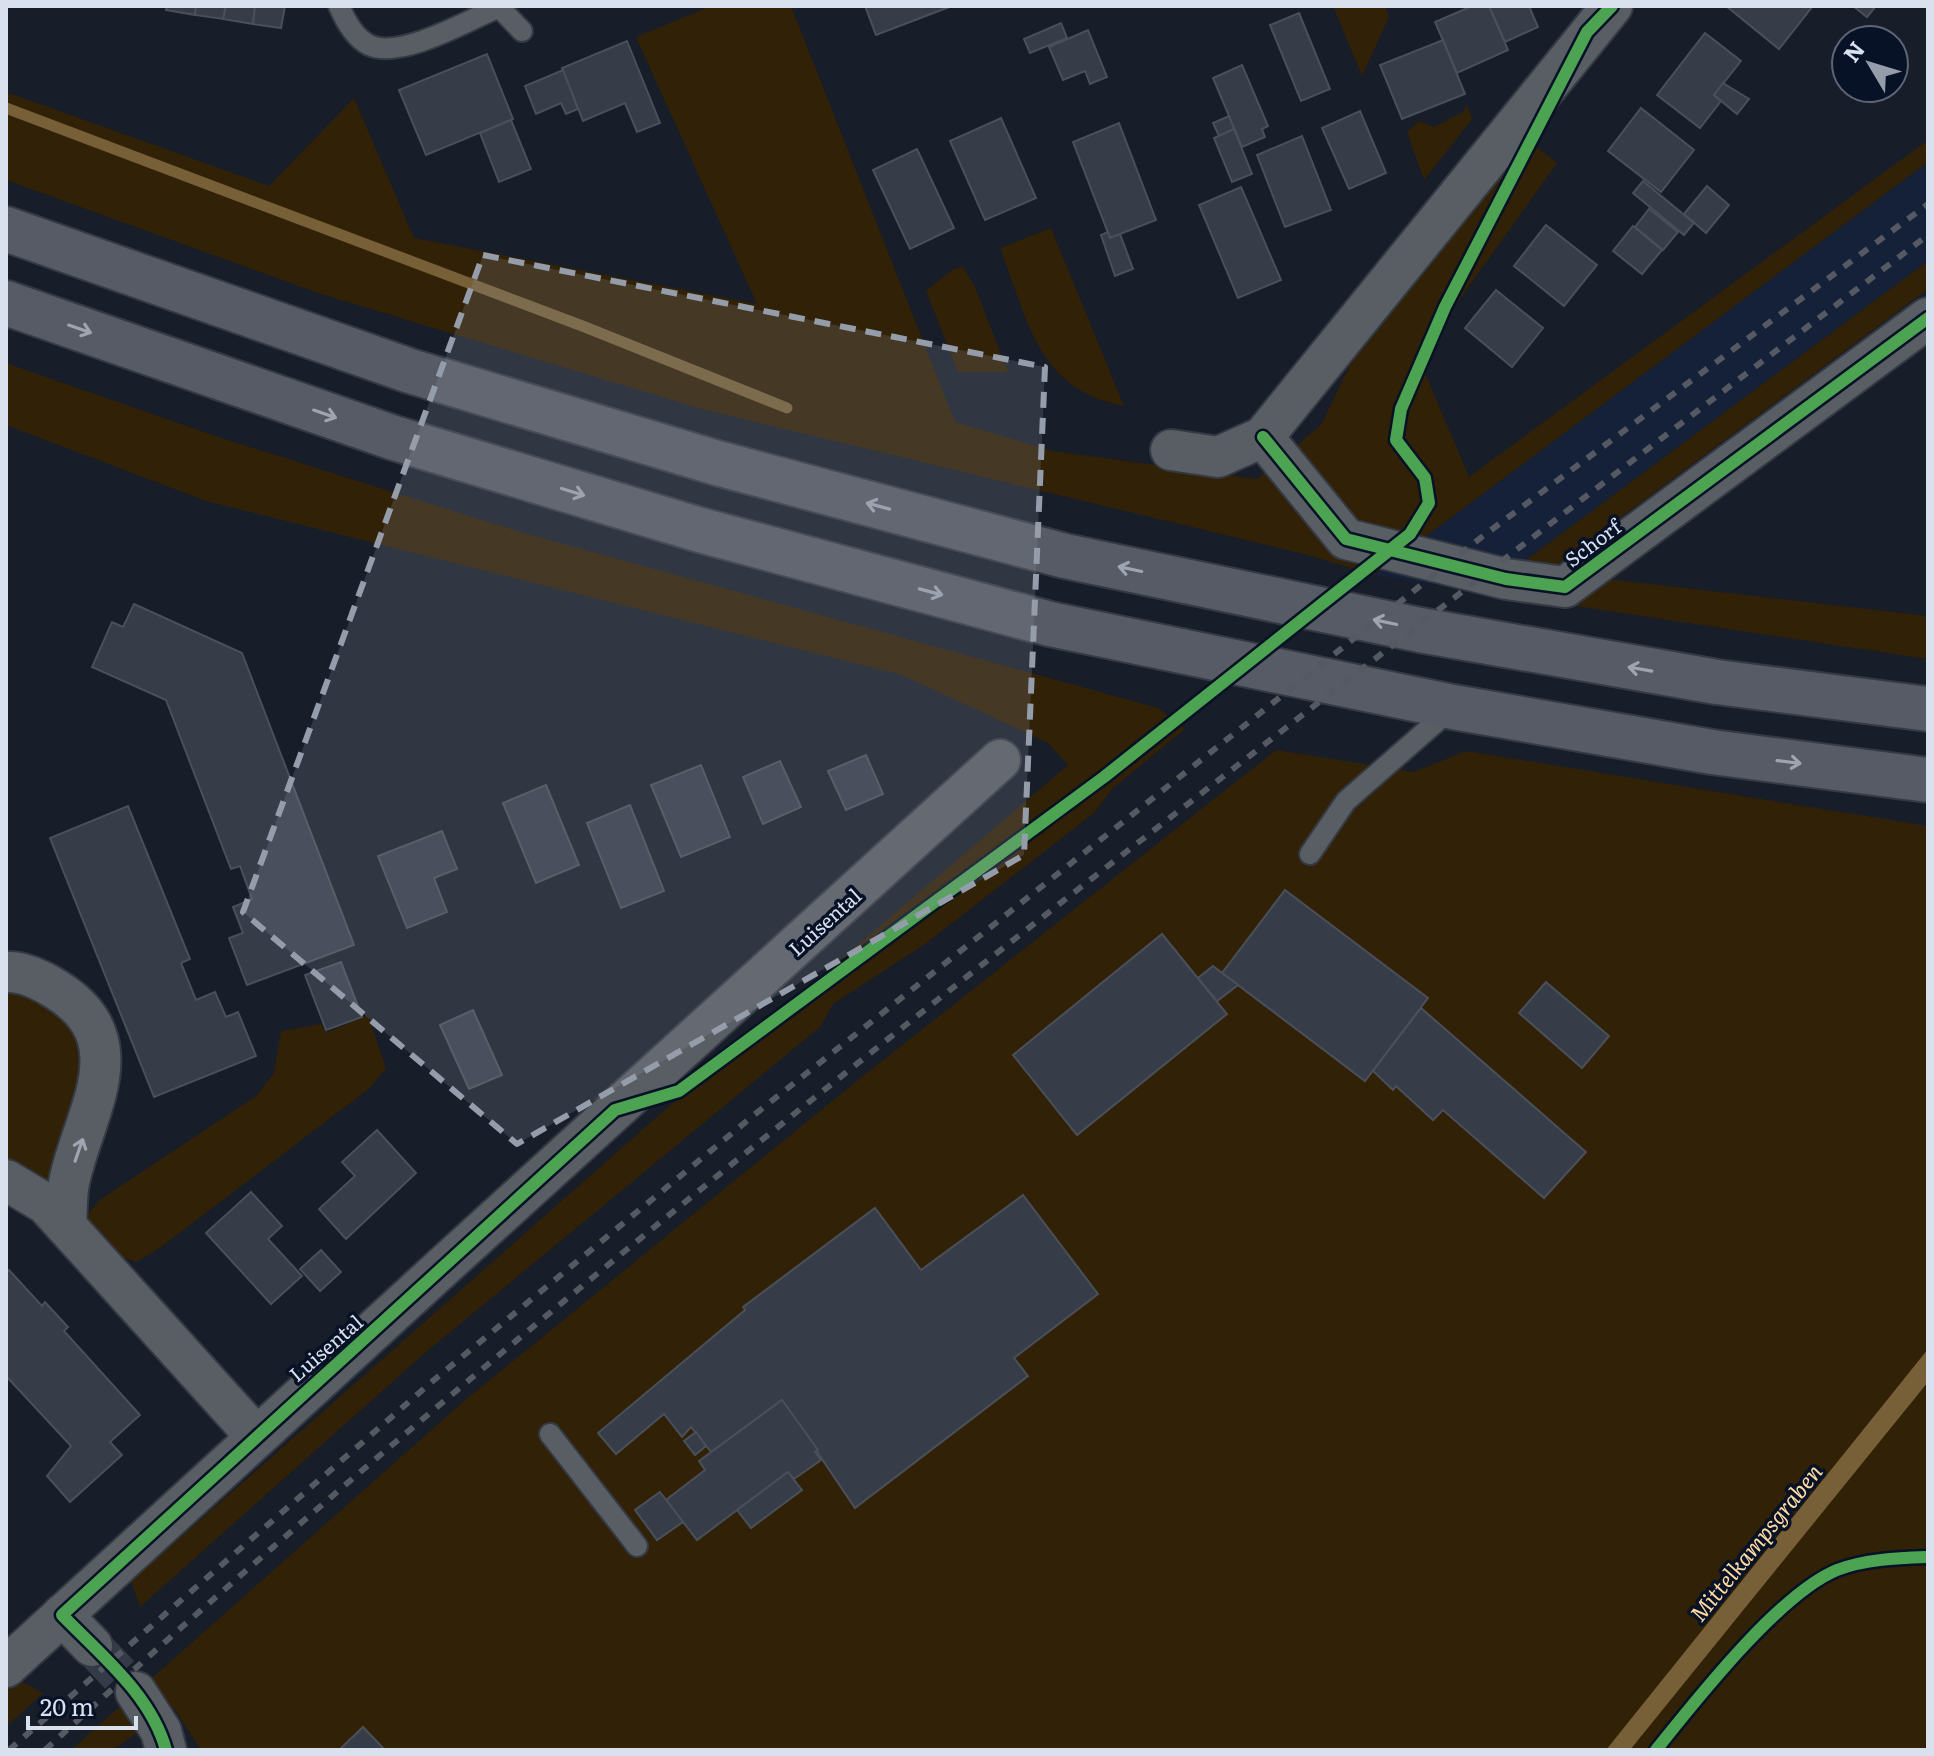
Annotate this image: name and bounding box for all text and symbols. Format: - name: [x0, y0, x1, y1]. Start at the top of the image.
- north arrow: [1830, 24, 1910, 104]
- text: N: [1834, 33, 1872, 68]
- one-way arrow: [67, 322, 92, 337]
- one-way arrow: [313, 408, 337, 422]
- one-way arrow: [560, 485, 586, 500]
- one-way arrow: [866, 498, 891, 513]
- street label: Schorf: [1558, 510, 1628, 573]
- one-way arrow: [1118, 561, 1143, 576]
- one-way arrow: [918, 586, 944, 601]
- one-way arrow: [1372, 614, 1398, 629]
- one-way arrow: [1628, 660, 1654, 675]
- one-way arrow: [1776, 755, 1801, 770]
- street label: Luisental: [781, 880, 867, 962]
- one-way arrow: [72, 1138, 87, 1163]
- street label: Luisental: [282, 1306, 369, 1387]
- water label: Mittelkampsgraben: [1681, 1456, 1829, 1628]
- scale bar: [28, 1680, 136, 1730]
- text: 20 m: [40, 1688, 94, 1723]

